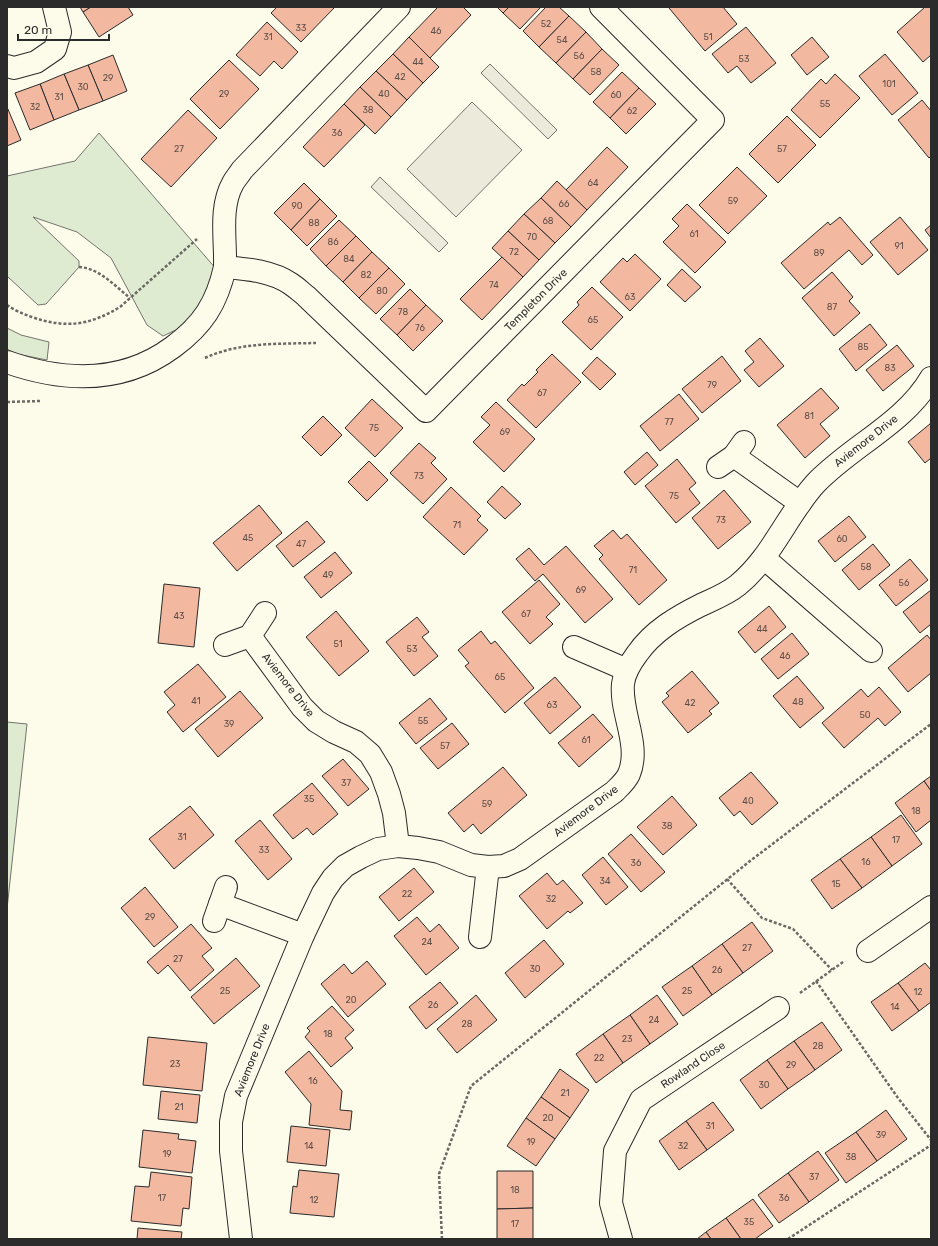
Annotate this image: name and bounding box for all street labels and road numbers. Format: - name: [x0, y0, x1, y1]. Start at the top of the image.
- street label: Templeton Drive: [502, 266, 570, 334]
- street label: Aviemore Drive: [831, 412, 901, 470]
- street label: Aviemore Drive: [259, 650, 317, 720]
- street label: Aviemore Drive: [551, 783, 621, 839]
- street label: Aviemore Drive: [231, 1022, 273, 1098]
- street label: Rowland Close: [658, 1039, 728, 1091]

